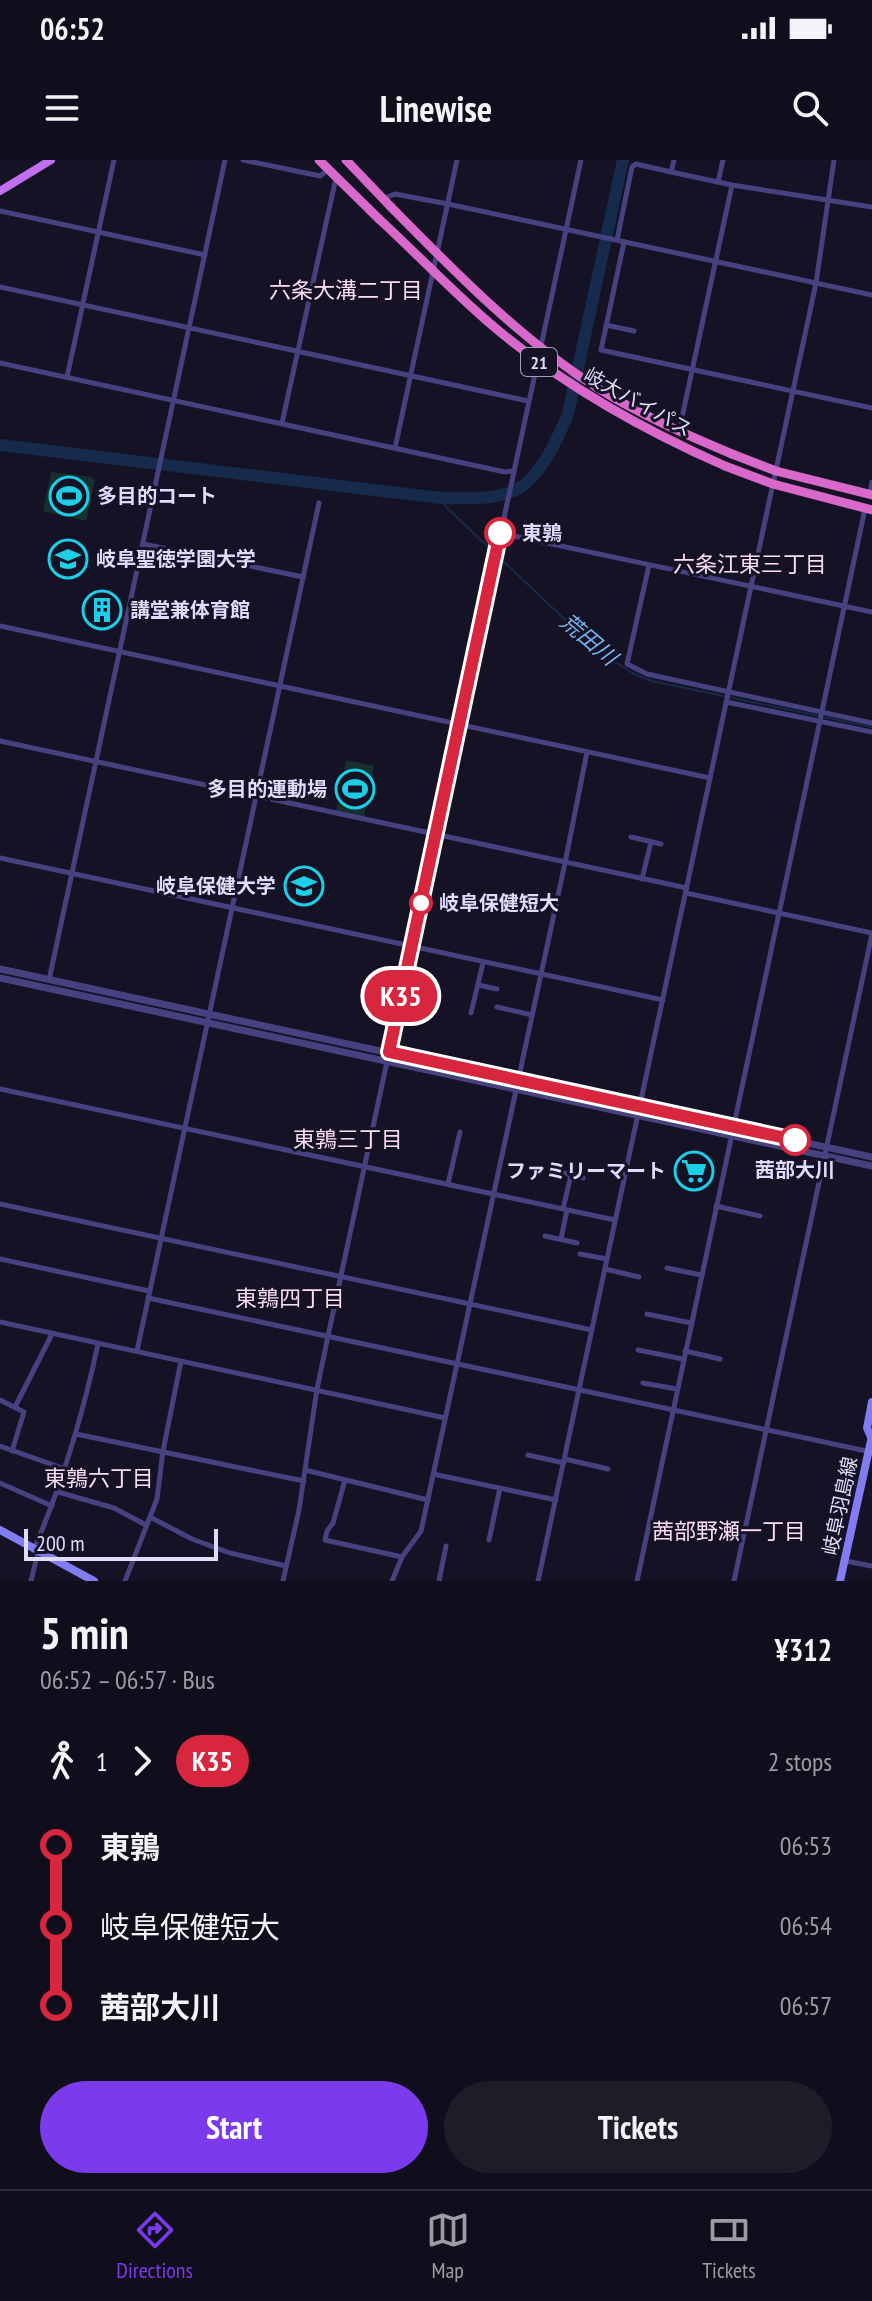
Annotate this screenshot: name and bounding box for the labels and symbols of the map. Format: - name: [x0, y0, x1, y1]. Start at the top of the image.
- district label: 六条大溝二丁目: [269, 276, 423, 304]
- road number: 21: [521, 348, 557, 376]
- street label: 岐大バイパス: [579, 362, 697, 442]
- sports icon: 多目的コート: [48, 475, 90, 517]
- place label: 多目的コート: [97, 483, 217, 509]
- marker: 東鶉: [485, 518, 515, 548]
- place label: 東鶉: [522, 520, 562, 546]
- school or university icon: 岐阜聖徳学園大学: [47, 538, 89, 580]
- place label: 岐阜聖徳学園大学: [96, 546, 256, 572]
- district label: 六条江東三丁目: [673, 550, 827, 578]
- building icon: 講堂兼体育館: [81, 589, 123, 631]
- place label: 講堂兼体育館: [130, 597, 250, 623]
- water label: 荒田川: [555, 607, 625, 672]
- sports icon: 多目的運動場: [334, 768, 376, 810]
- place label: 多目的運動場: [207, 776, 327, 802]
- school or university icon: 岐阜保健大学: [283, 865, 325, 907]
- place label: 岐阜保健大学: [156, 873, 276, 899]
- place label: 岐阜保健短大: [439, 890, 559, 916]
- marker: 岐阜保健短大: [410, 892, 432, 914]
- line badge: K35: [355, 970, 447, 1022]
- district label: 東鶉三丁目: [293, 1125, 403, 1153]
- marker: 茜部大川: [780, 1125, 810, 1155]
- supermarket icon: ファミリーマート: [673, 1150, 715, 1192]
- place label: 茜部大川: [755, 1157, 835, 1183]
- place label: ファミリーマート: [506, 1158, 666, 1184]
- district label: 東鶉四丁目: [235, 1284, 345, 1312]
- street label: 岐阜羽島線: [817, 1454, 863, 1558]
- district label: 東鶉六丁目: [44, 1464, 154, 1492]
- district label: 茜部野瀬一丁目: [652, 1517, 806, 1545]
- scale bar: [24, 1525, 218, 1561]

